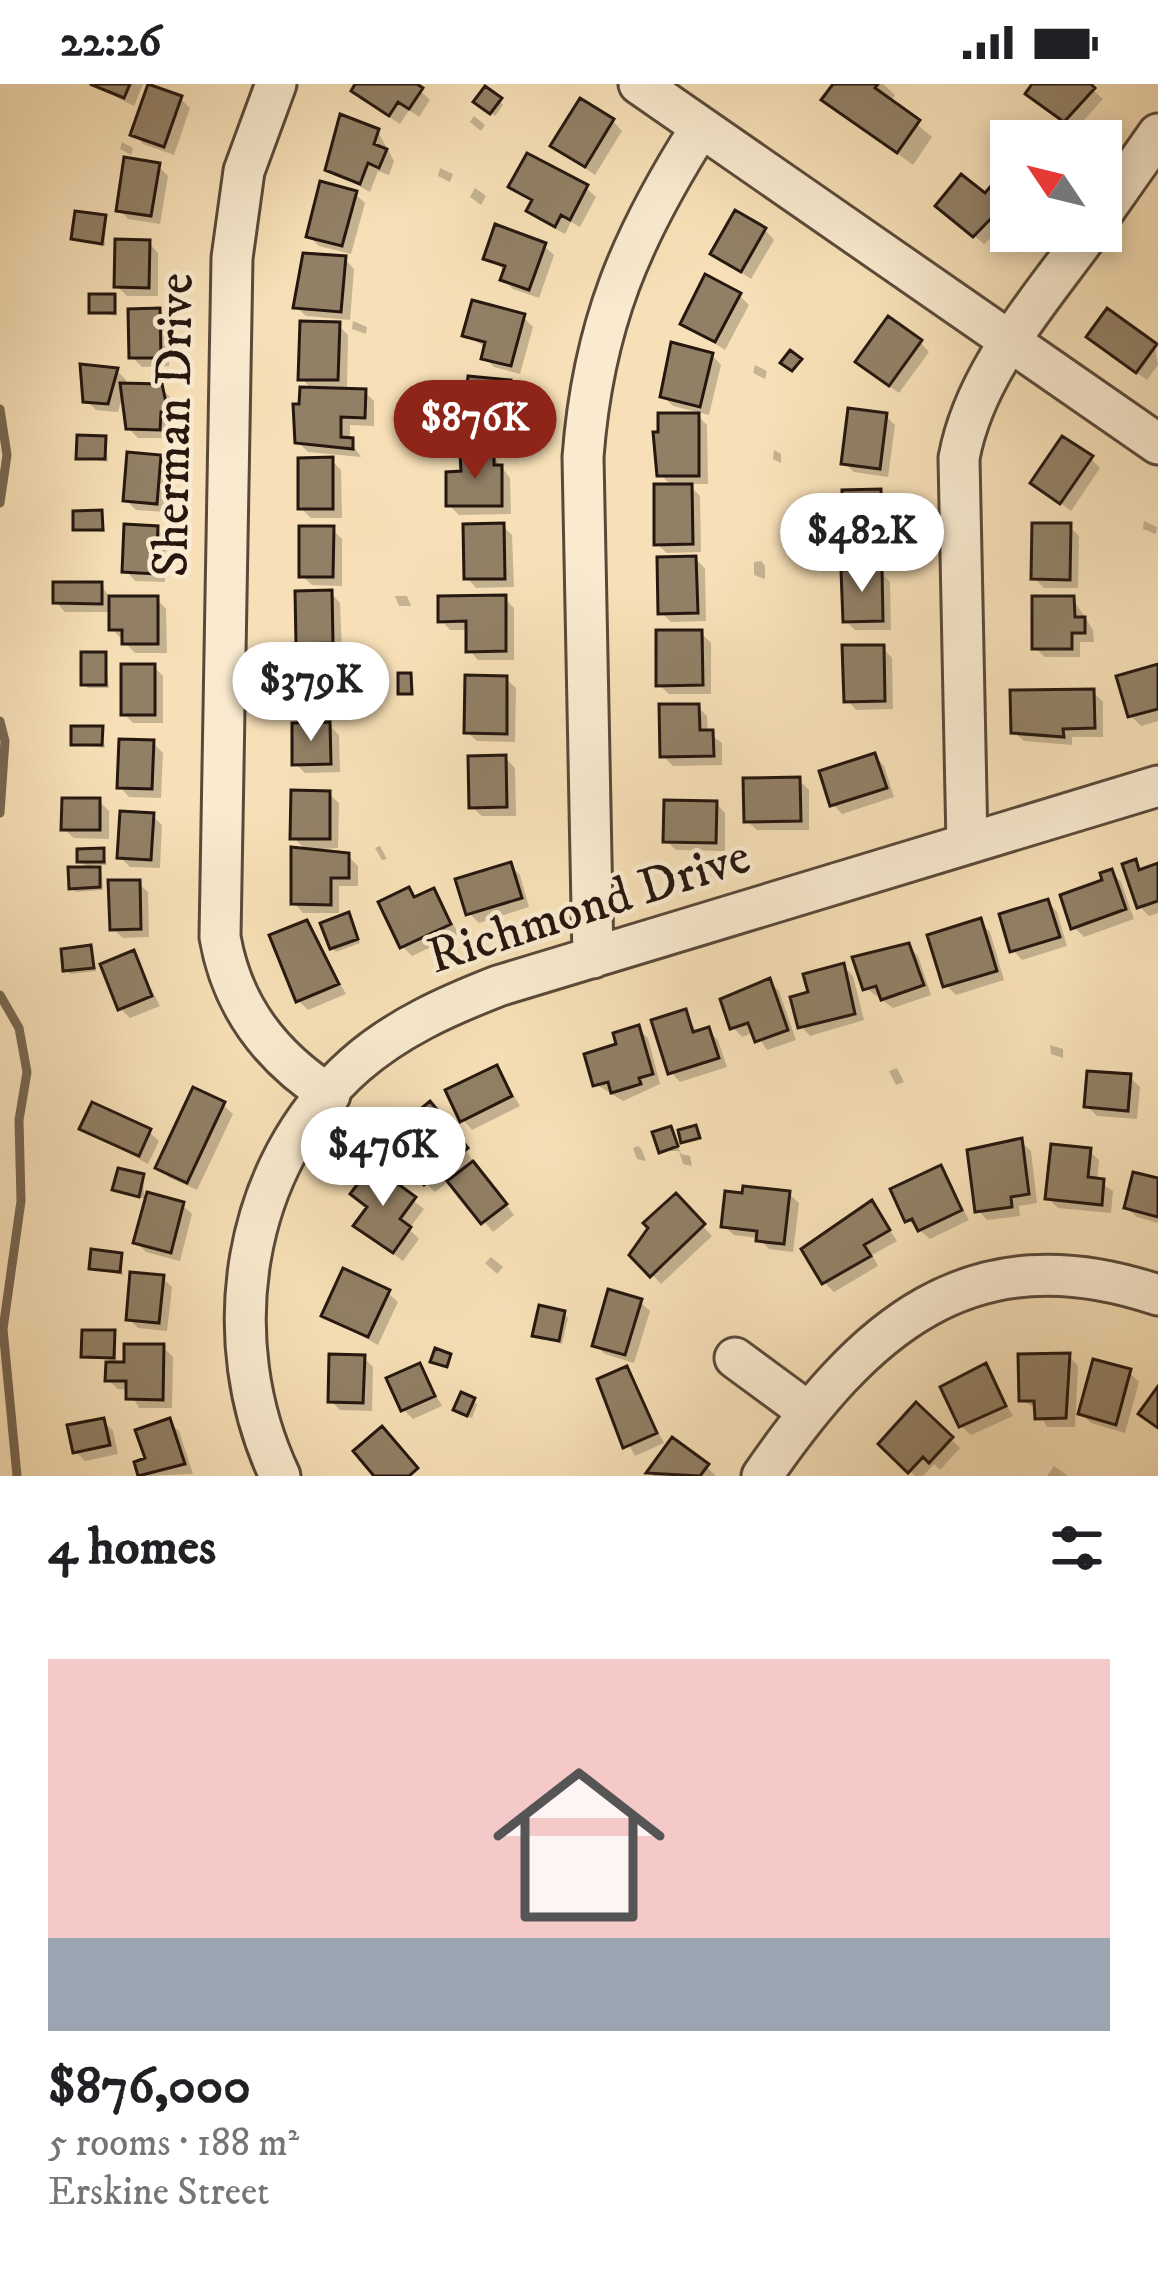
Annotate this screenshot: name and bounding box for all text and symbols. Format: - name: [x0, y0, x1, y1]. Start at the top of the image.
- text: 22:26: [60, 14, 161, 70]
- north arrow: [990, 120, 1122, 252]
- map controls: [990, 120, 1122, 252]
- street label: Sherman Drive: [139, 272, 209, 578]
- pin: $876K: [391, 380, 559, 482]
- text: $876K: [421, 394, 529, 443]
- pin: $482K: [778, 493, 946, 595]
- text: $482K: [807, 507, 917, 556]
- pin: $379K: [227, 642, 395, 744]
- text: $379K: [259, 656, 363, 705]
- street label: Richmond Drive: [420, 825, 758, 989]
- pin: $476K: [299, 1107, 467, 1209]
- text: $476K: [328, 1121, 438, 1170]
- icon: filters: [1044, 1515, 1110, 1581]
- text: 4 homes: [48, 1516, 216, 1580]
- icon: home: [471, 1737, 687, 1953]
- text: $876,000: [48, 2055, 251, 2119]
- text: 5 rooms · 188 m²: [48, 2119, 299, 2168]
- text: Erskine Street: [48, 2168, 270, 2217]

